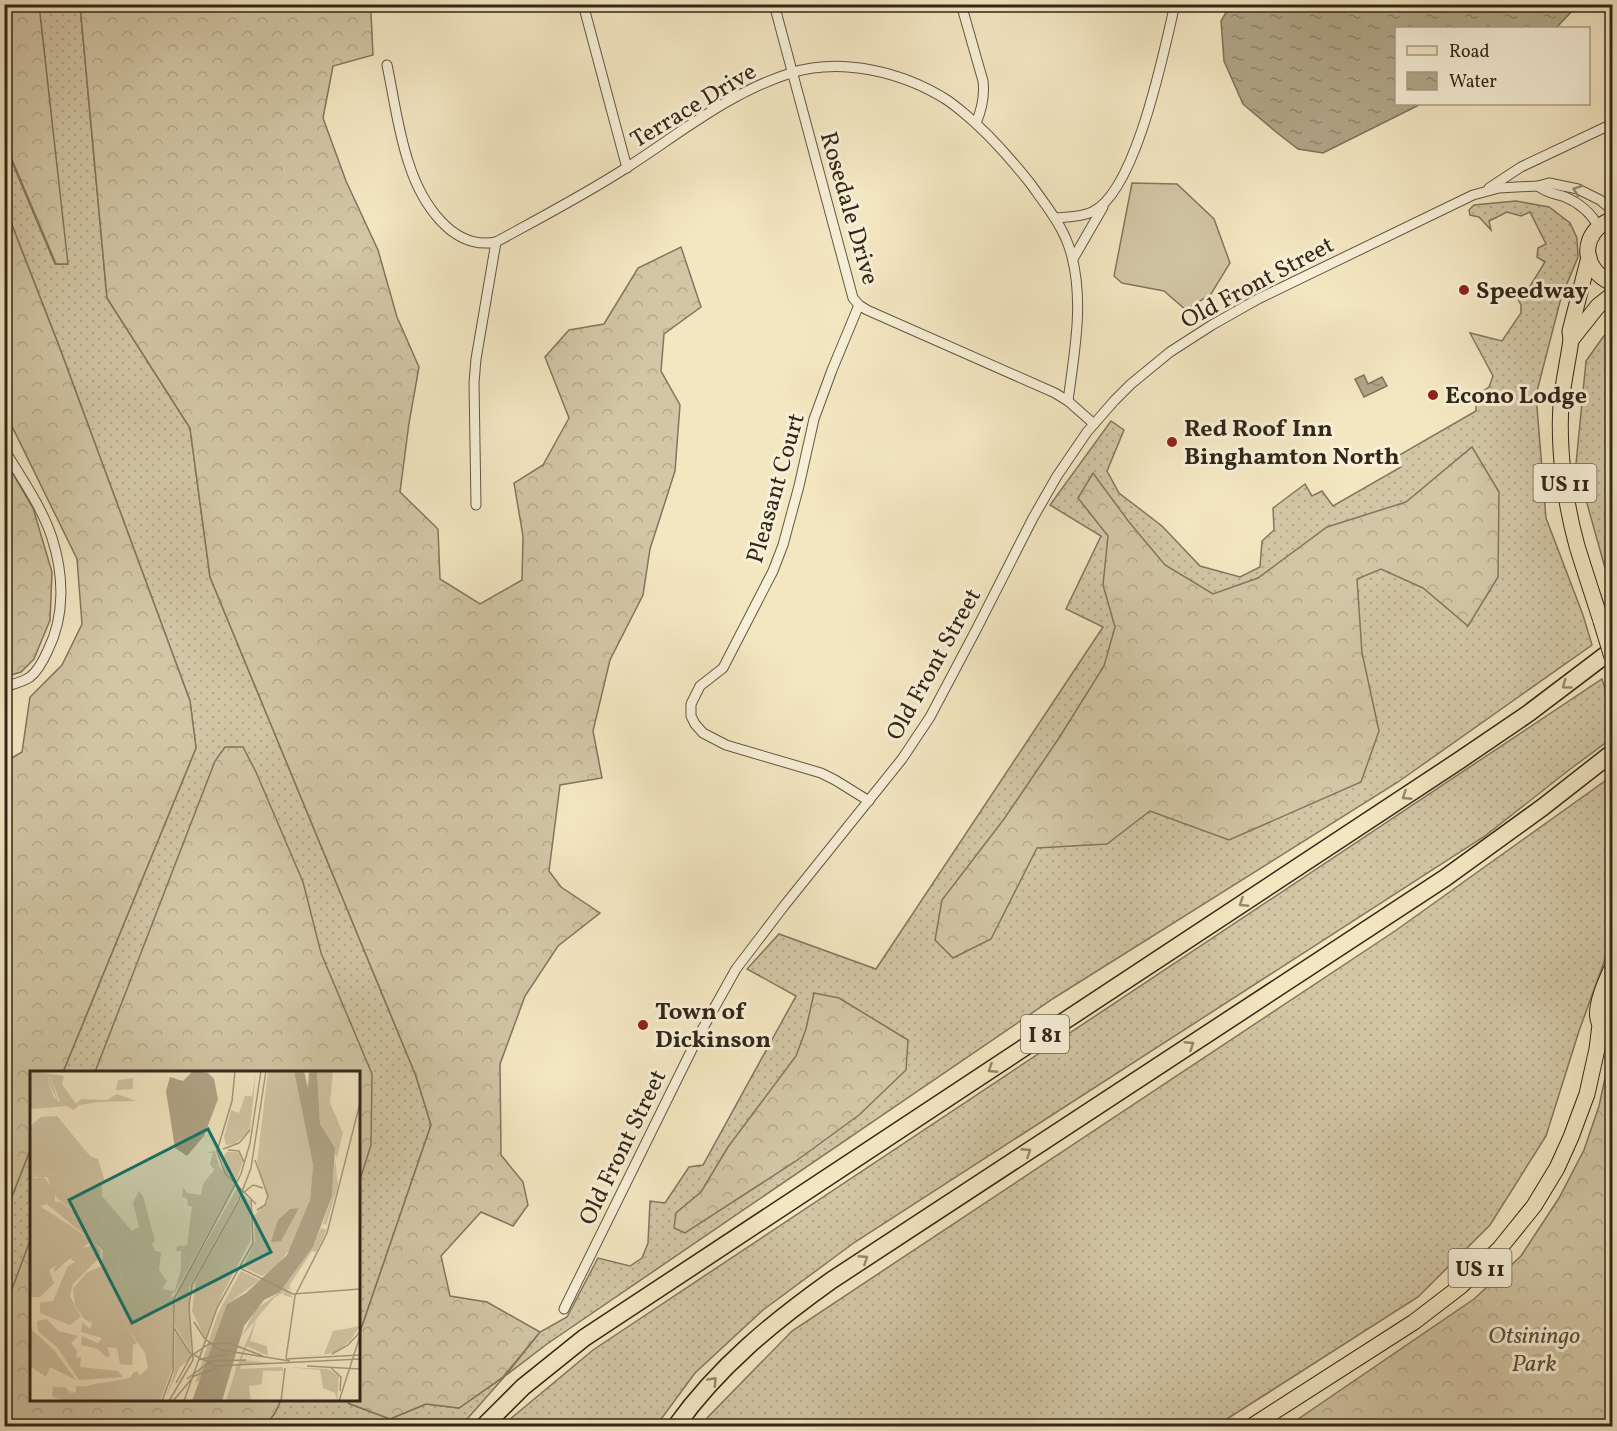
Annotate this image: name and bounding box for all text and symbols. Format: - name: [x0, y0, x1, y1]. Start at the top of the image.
- legend: [1395, 27, 1590, 105]
- text: Road: [1449, 40, 1490, 65]
- street label: Terrace Drive: [625, 56, 763, 158]
- text: Water: [1449, 70, 1497, 95]
- street label: Rosedale Drive: [810, 128, 886, 289]
- one-way arrow: [1572, 184, 1583, 197]
- street label: Old Front Street: [1175, 229, 1341, 338]
- place label: Speedway: [1476, 275, 1589, 309]
- marker: Speedway: [1457, 283, 1471, 297]
- place label: Econo Lodge: [1445, 380, 1587, 414]
- marker: Econo Lodge: [1426, 388, 1440, 402]
- street label: Pleasant Court: [739, 410, 815, 568]
- place label: Red Roof Inn Binghamton North: [1184, 413, 1400, 475]
- marker: Red Roof Inn Binghamton North: [1165, 435, 1179, 449]
- road number: US 11: [1534, 464, 1596, 502]
- street label: Old Front Street: [879, 583, 991, 747]
- one-way arrow: [1561, 678, 1572, 689]
- one-way arrow: [1401, 789, 1412, 800]
- one-way arrow: [1239, 896, 1249, 908]
- place label: Town of Dickinson: [655, 996, 771, 1058]
- road number: I 81: [1021, 1015, 1069, 1053]
- marker: Town of Dickinson: [636, 1018, 650, 1032]
- one-way arrow: [1183, 1041, 1194, 1052]
- one-way arrow: [988, 1062, 999, 1073]
- street label: Old Front Street: [571, 1064, 676, 1231]
- inset map: [30, 1071, 360, 1401]
- one-way arrow: [1020, 1148, 1031, 1159]
- road number: US 11: [1448, 1249, 1512, 1287]
- one-way arrow: [857, 1255, 868, 1266]
- park label: Otsiningo Park: [1488, 1320, 1580, 1382]
- one-way arrow: [706, 1377, 717, 1388]

